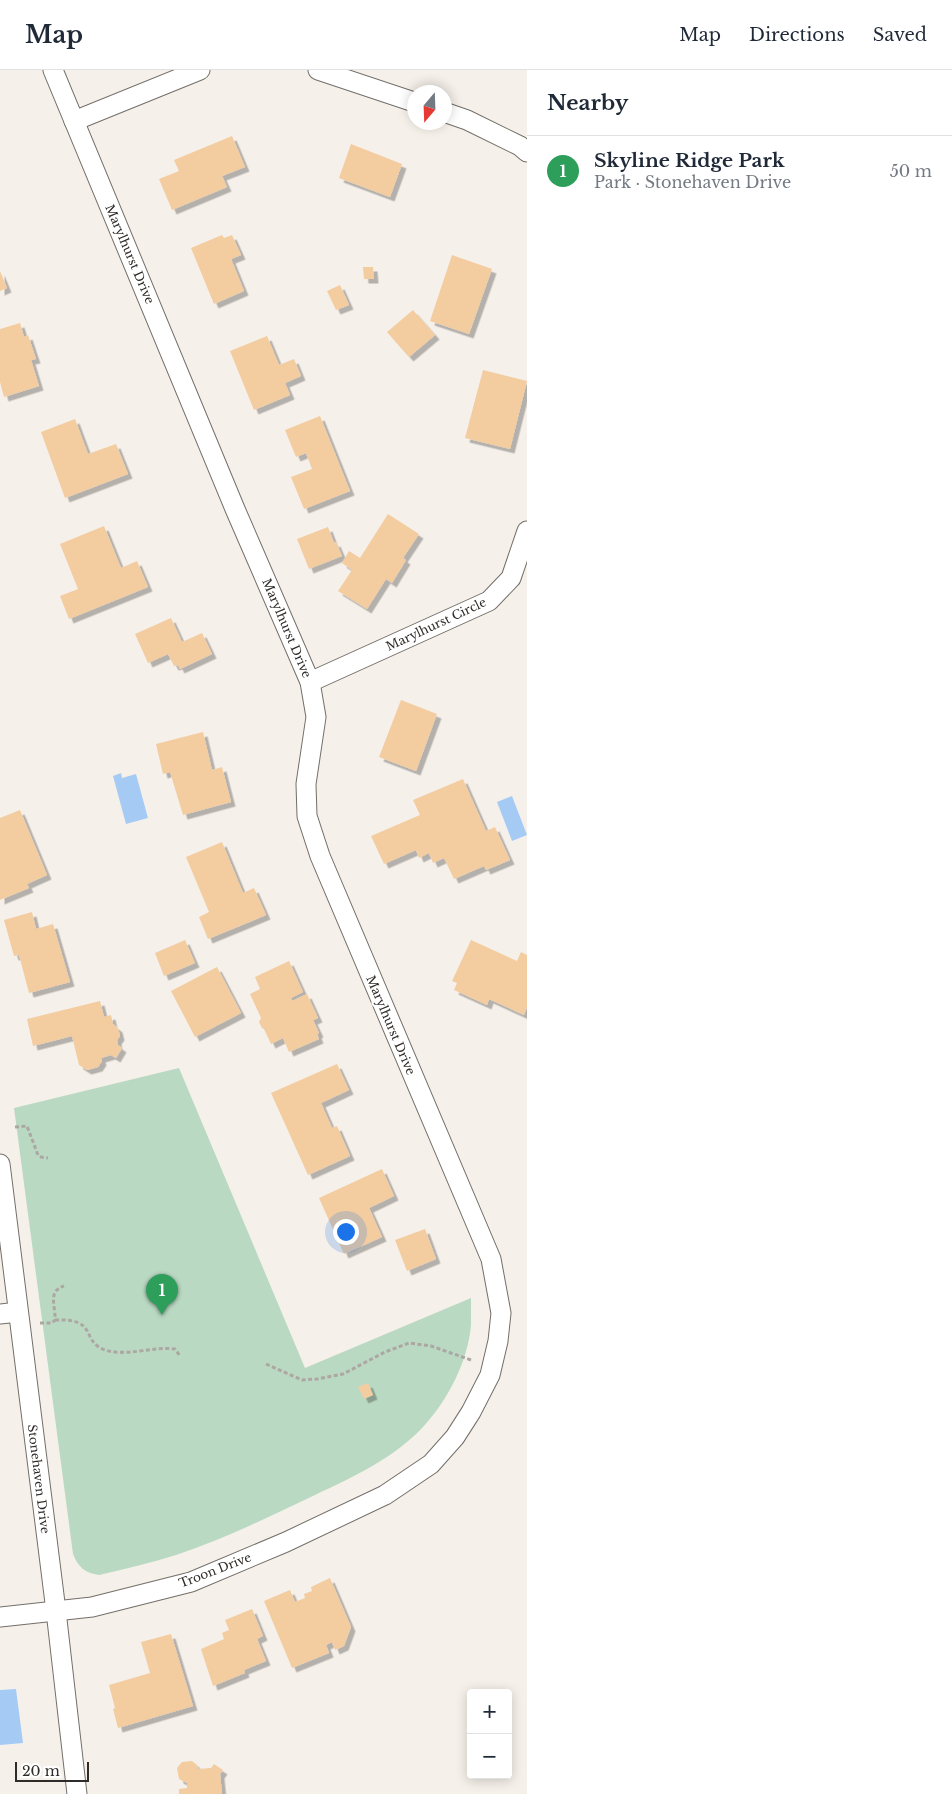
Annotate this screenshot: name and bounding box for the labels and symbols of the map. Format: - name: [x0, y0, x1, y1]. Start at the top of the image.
- north arrow: [407, 85, 452, 130]
- street label: Marylhurst Drive: [102, 202, 158, 306]
- street label: Marylhurst Drive: [259, 576, 315, 680]
- street label: Marylhurst Circle: [383, 594, 489, 654]
- street label: Marylhurst Drive: [363, 973, 419, 1077]
- your location: [333, 1219, 359, 1245]
- pin: 1: [146, 1274, 178, 1315]
- street label: Stonehaven Drive: [25, 1424, 53, 1535]
- street label: Troon Drive: [177, 1549, 253, 1591]
- scale bar: [15, 1759, 89, 1782]

